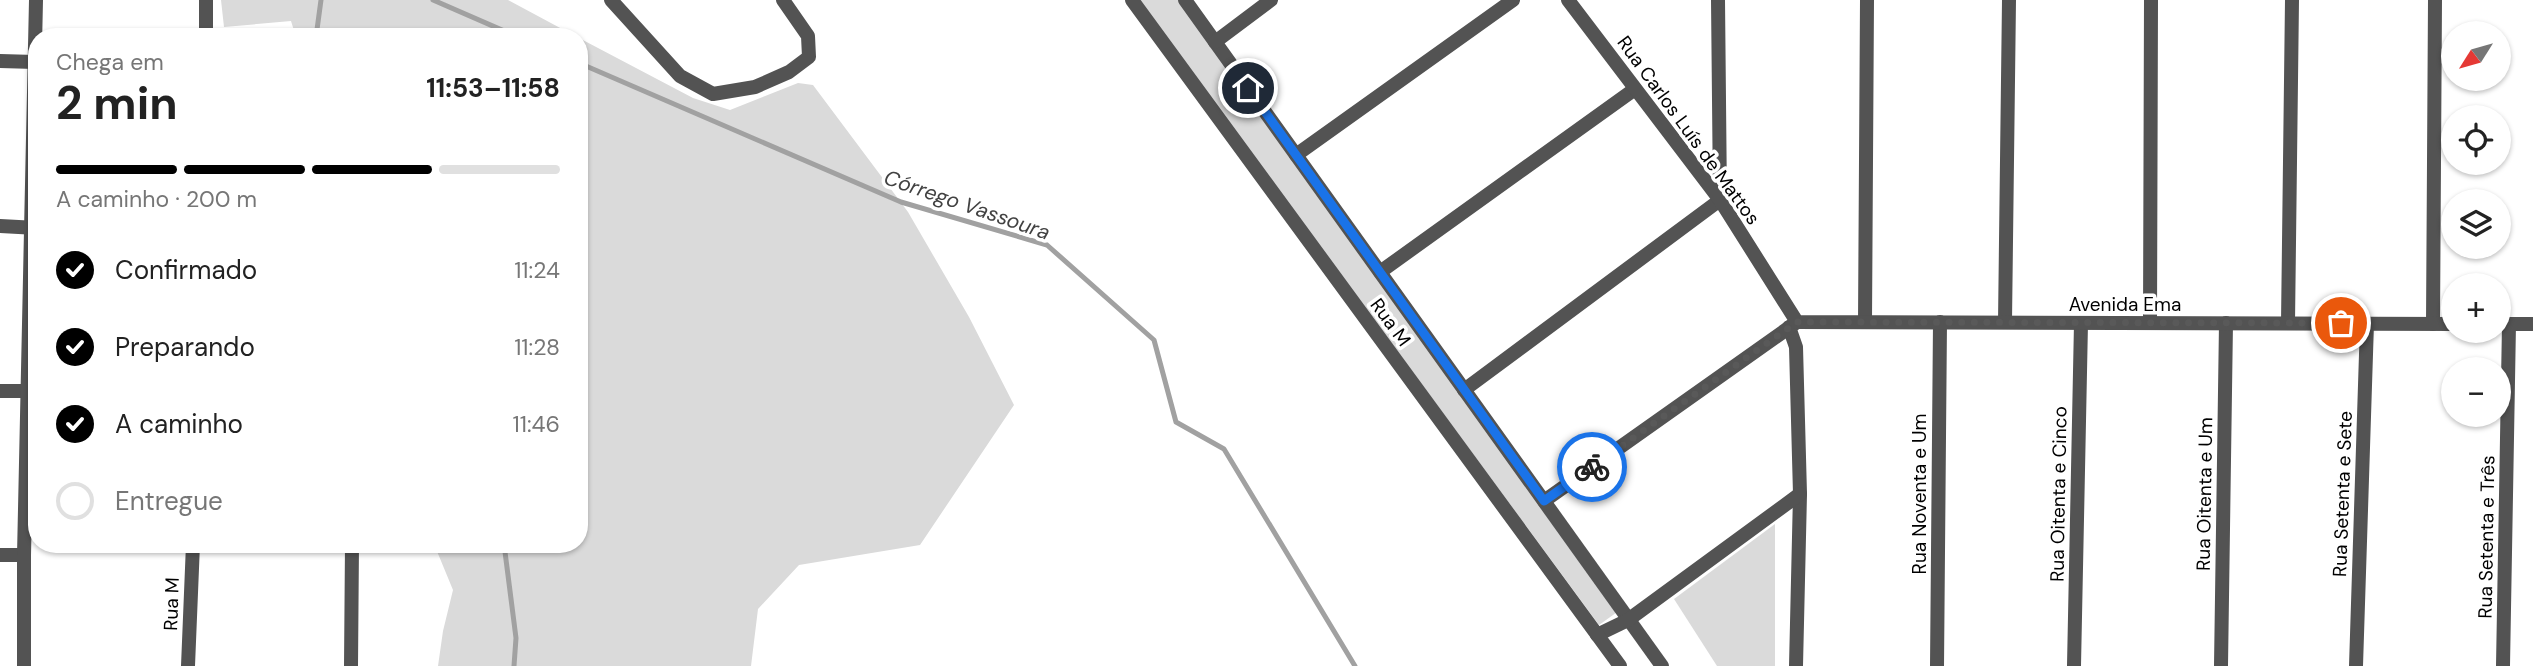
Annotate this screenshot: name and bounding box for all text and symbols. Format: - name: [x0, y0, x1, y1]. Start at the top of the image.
- north arrow: [2441, 21, 2511, 91]
- map controls: [2441, 21, 2511, 427]
- street label: Rua Carlos Luís de Mattos: [1612, 31, 1766, 230]
- text: Chega em: [56, 47, 164, 77]
- pin: [1218, 58, 1278, 118]
- icon: home: [1229, 69, 1267, 107]
- text: 11:53–11:58: [426, 71, 560, 105]
- text: 2 min: [56, 73, 178, 133]
- button: locate: [2441, 105, 2511, 175]
- water label: Córrego Vassoura: [880, 163, 1054, 247]
- text: A caminho · 200 m: [56, 184, 257, 214]
- button: layers: [2441, 189, 2511, 259]
- icon: check: [56, 251, 94, 289]
- text: Confirmado: [115, 253, 257, 287]
- text: 11:24: [514, 255, 560, 285]
- button: +: [2441, 273, 2511, 343]
- street label: Avenida Ema: [2069, 292, 2181, 317]
- street label: Rua M: [1365, 293, 1416, 351]
- pin: [2311, 293, 2371, 353]
- icon: bag: [2322, 304, 2360, 342]
- icon: check: [56, 328, 94, 366]
- text: Preparando: [115, 330, 255, 364]
- text: 11:28: [514, 332, 560, 362]
- button: −: [2441, 357, 2511, 427]
- icon: check: [56, 405, 94, 443]
- street label: Rua Oitenta e Cinco: [2044, 406, 2073, 582]
- text: A caminho: [115, 407, 243, 441]
- text: 11:46: [513, 409, 560, 439]
- street label: Rua Setenta e Sete: [2327, 411, 2358, 577]
- street label: Rua Noventa e Um: [1907, 414, 1932, 574]
- street label: Rua Oitenta e Um: [2191, 417, 2218, 571]
- courier: [1557, 432, 1627, 502]
- icon: bike: [1573, 448, 1611, 486]
- street label: Rua Setenta e Três: [2473, 455, 2500, 619]
- text: Entregue: [115, 484, 223, 518]
- street label: Rua M: [158, 577, 185, 631]

